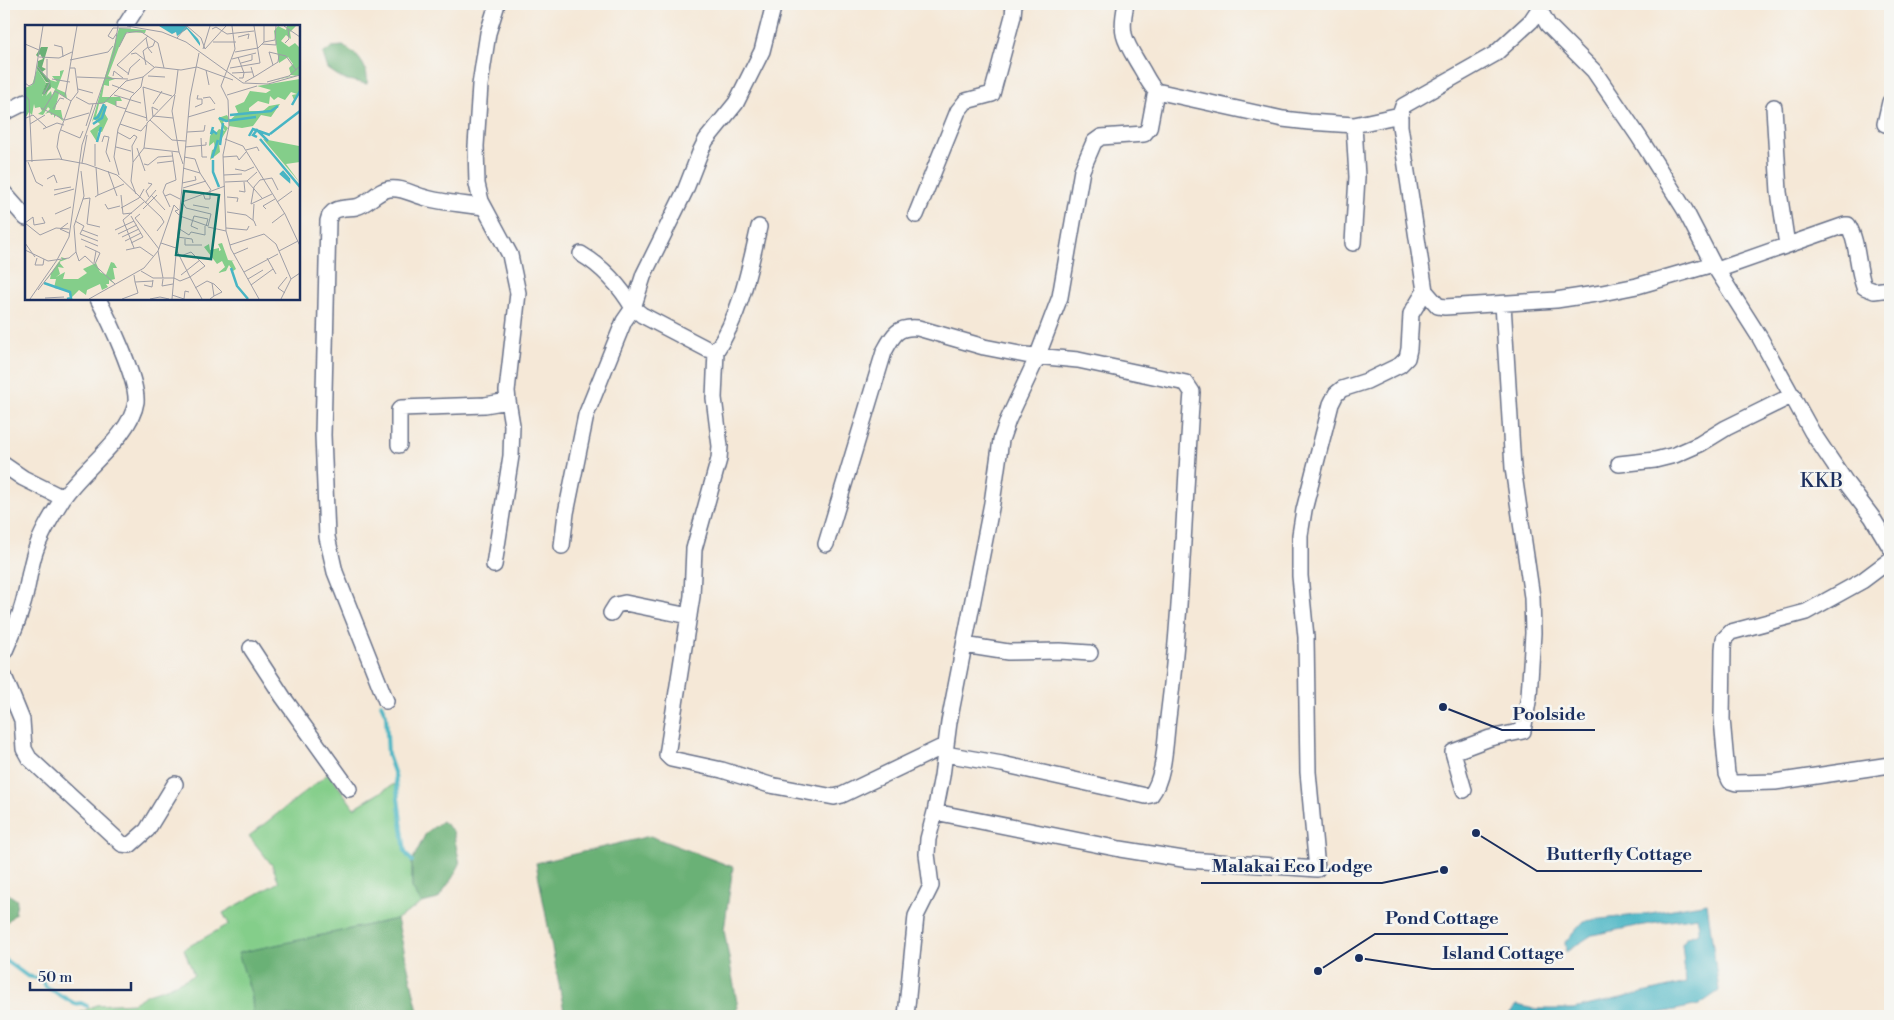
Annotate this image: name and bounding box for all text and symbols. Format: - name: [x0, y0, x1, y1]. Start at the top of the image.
- inset map: [25, 25, 300, 300]
- district label: KKB: [1800, 469, 1844, 493]
- callout: Poolside: [1502, 697, 1595, 730]
- text: Poolside: [1512, 703, 1586, 726]
- callout: Butterfly Cottage: [1537, 838, 1702, 871]
- text: Butterfly Cottage: [1546, 843, 1692, 866]
- callout: Malakai Eco Lodge: [1201, 850, 1382, 883]
- text: Malakai Eco Lodge: [1211, 855, 1373, 878]
- callout: Pond Cottage: [1375, 901, 1508, 934]
- text: Pond Cottage: [1385, 907, 1499, 930]
- callout: Island Cottage: [1432, 936, 1574, 969]
- text: Island Cottage: [1442, 942, 1564, 965]
- scale bar: [30, 960, 131, 992]
- text: 50 m: [38, 968, 72, 987]

